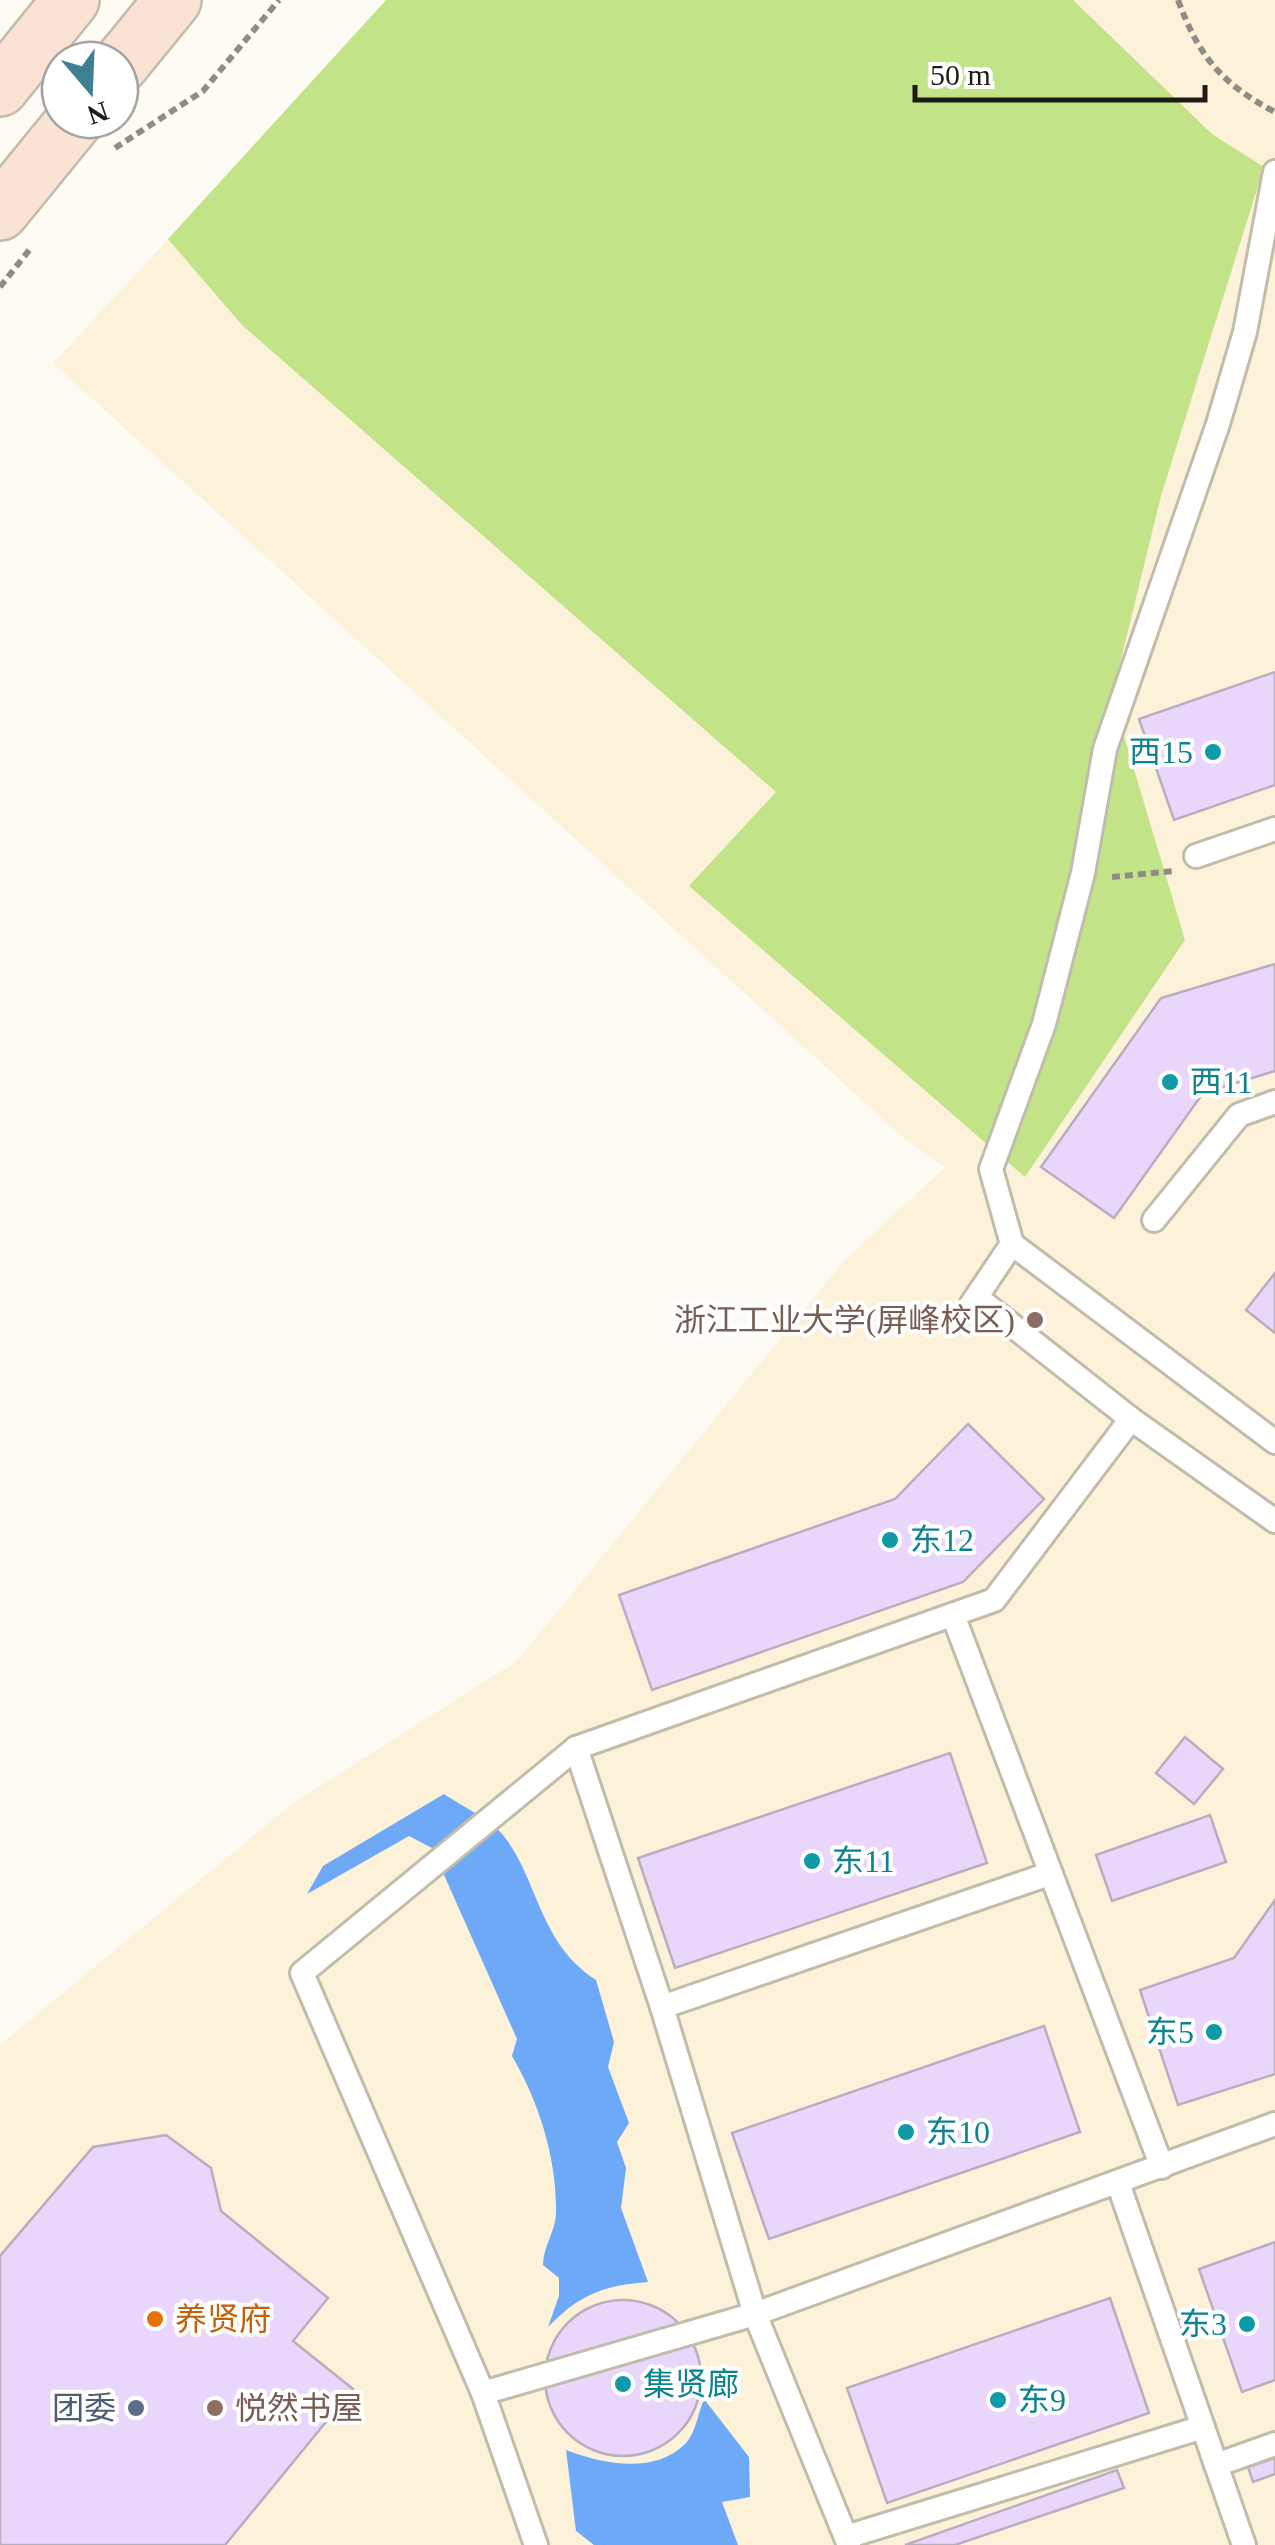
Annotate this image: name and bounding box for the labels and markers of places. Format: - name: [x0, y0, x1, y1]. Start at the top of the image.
- place label: 西15: [1129, 734, 1193, 770]
- marker: 西15: [1202, 741, 1224, 763]
- place label: 西11: [1190, 1064, 1253, 1100]
- marker: 西11: [1159, 1071, 1181, 1093]
- place label: 浙江工业大学(屏峰校区): [674, 1302, 1015, 1338]
- marker: 浙江工业大学(屏峰校区): [1024, 1309, 1046, 1331]
- place label: 东12: [910, 1522, 974, 1558]
- marker: 东12: [879, 1529, 901, 1551]
- place label: 东11: [832, 1843, 895, 1879]
- marker: 东11: [801, 1850, 823, 1872]
- place label: 东5: [1146, 2014, 1194, 2050]
- marker: 东5: [1203, 2021, 1225, 2043]
- place label: 东10: [926, 2114, 990, 2150]
- marker: 东10: [895, 2121, 917, 2143]
- place label: 养贤府: [175, 2301, 271, 2337]
- place label: 东3: [1179, 2306, 1227, 2342]
- marker: 养贤府: [144, 2308, 166, 2330]
- marker: 东3: [1236, 2313, 1258, 2335]
- place label: 集贤廊: [643, 2366, 739, 2402]
- marker: 集贤廊: [612, 2373, 634, 2395]
- place label: 东9: [1018, 2382, 1066, 2418]
- marker: 东9: [987, 2389, 1009, 2411]
- place label: 团委: [52, 2390, 116, 2426]
- place label: 悦然书屋: [235, 2390, 363, 2426]
- marker: 团委: [125, 2397, 147, 2419]
- marker: 悦然书屋: [204, 2397, 226, 2419]

